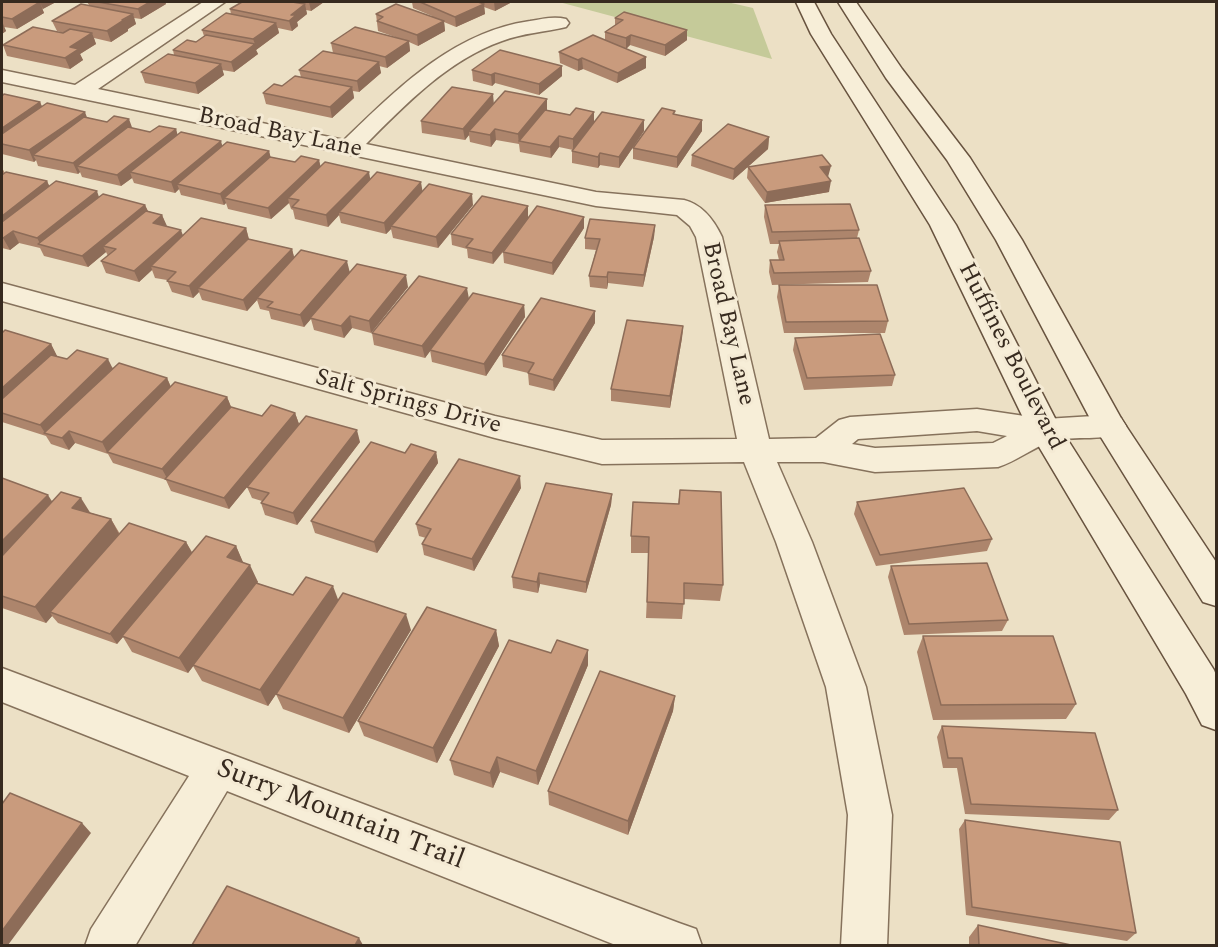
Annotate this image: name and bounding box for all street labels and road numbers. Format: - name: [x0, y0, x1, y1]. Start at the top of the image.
- street label: Broad Bay Lane: [195, 103, 365, 165]
- street label: Broad Bay Lane: [694, 239, 760, 409]
- street label: Huffines Boulevard: [950, 259, 1070, 455]
- street label: Salt Springs Drive: [312, 364, 504, 442]
- street label: Surry Mountain Trail: [211, 753, 469, 879]

